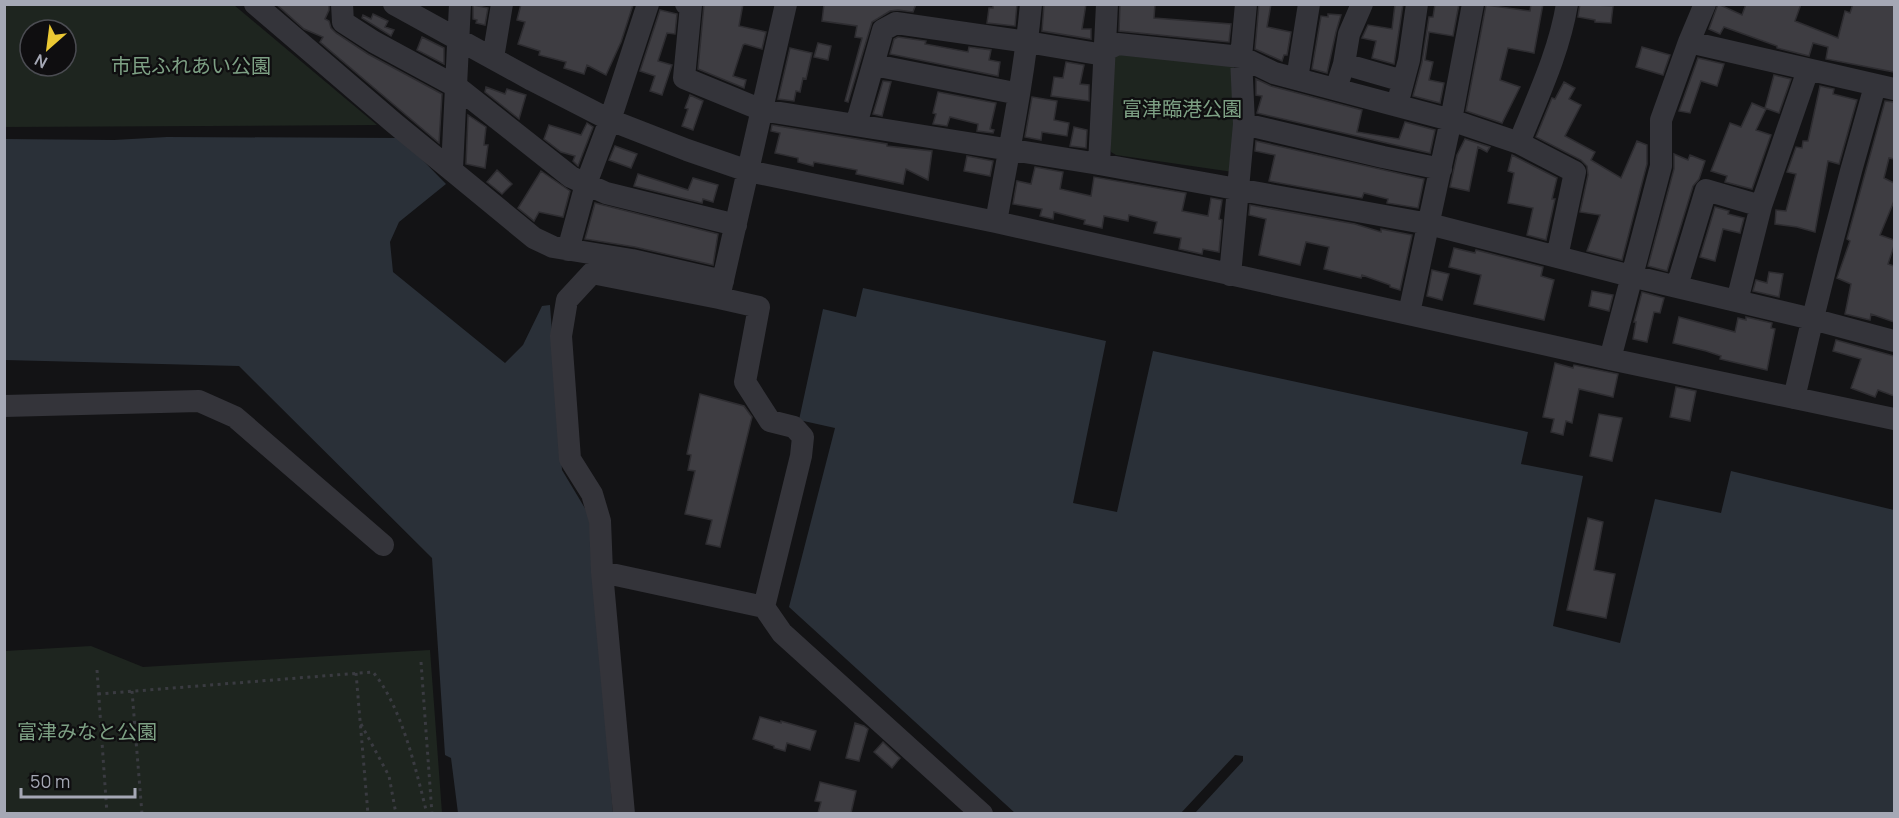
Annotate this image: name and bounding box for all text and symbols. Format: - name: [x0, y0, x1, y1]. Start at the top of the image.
- north arrow: [18, 18, 78, 78]
- text: N: [31, 49, 51, 74]
- park label: 市民ふれあい公園: [111, 52, 271, 79]
- park label: 富津臨港公園: [1122, 95, 1242, 122]
- park label: 富津みなと公園: [17, 718, 157, 745]
- scale bar: [21, 761, 135, 799]
- text: 50 m: [30, 769, 70, 793]

